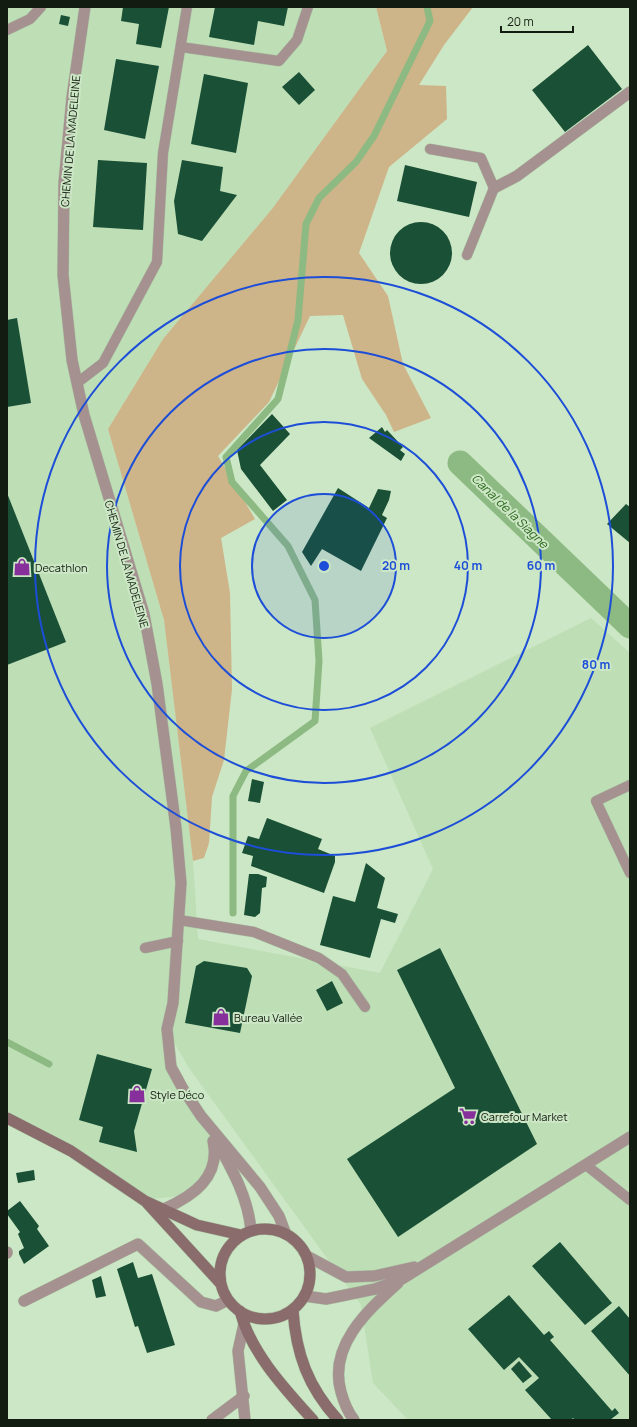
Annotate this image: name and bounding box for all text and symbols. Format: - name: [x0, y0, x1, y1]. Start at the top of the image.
- scale bar: [501, 8, 573, 34]
- text: 20 m: [507, 13, 534, 30]
- street label: CHEMIN DE LA MADELEINE: [57, 75, 83, 207]
- water label: Canal de la Siagne: [468, 470, 553, 553]
- street label: CHEMIN DE LA MADELEINE: [102, 498, 152, 630]
- shop icon: Decathlon: [12, 557, 32, 577]
- text: 20 m: [382, 557, 410, 574]
- text: 40 m: [454, 557, 482, 574]
- text: 60 m: [527, 557, 555, 574]
- centre of rings: [317, 559, 331, 573]
- place label: Decathlon: [35, 560, 88, 575]
- text: 80 m: [582, 656, 610, 673]
- shop icon: Bureau Vallée: [211, 1007, 231, 1027]
- place label: Bureau Vallée: [234, 1010, 303, 1025]
- shop icon: Style Déco: [127, 1084, 147, 1104]
- place label: Style Déco: [150, 1087, 205, 1102]
- supermarket icon: Carrefour Market: [458, 1106, 478, 1126]
- place label: Carrefour Market: [481, 1109, 568, 1124]

